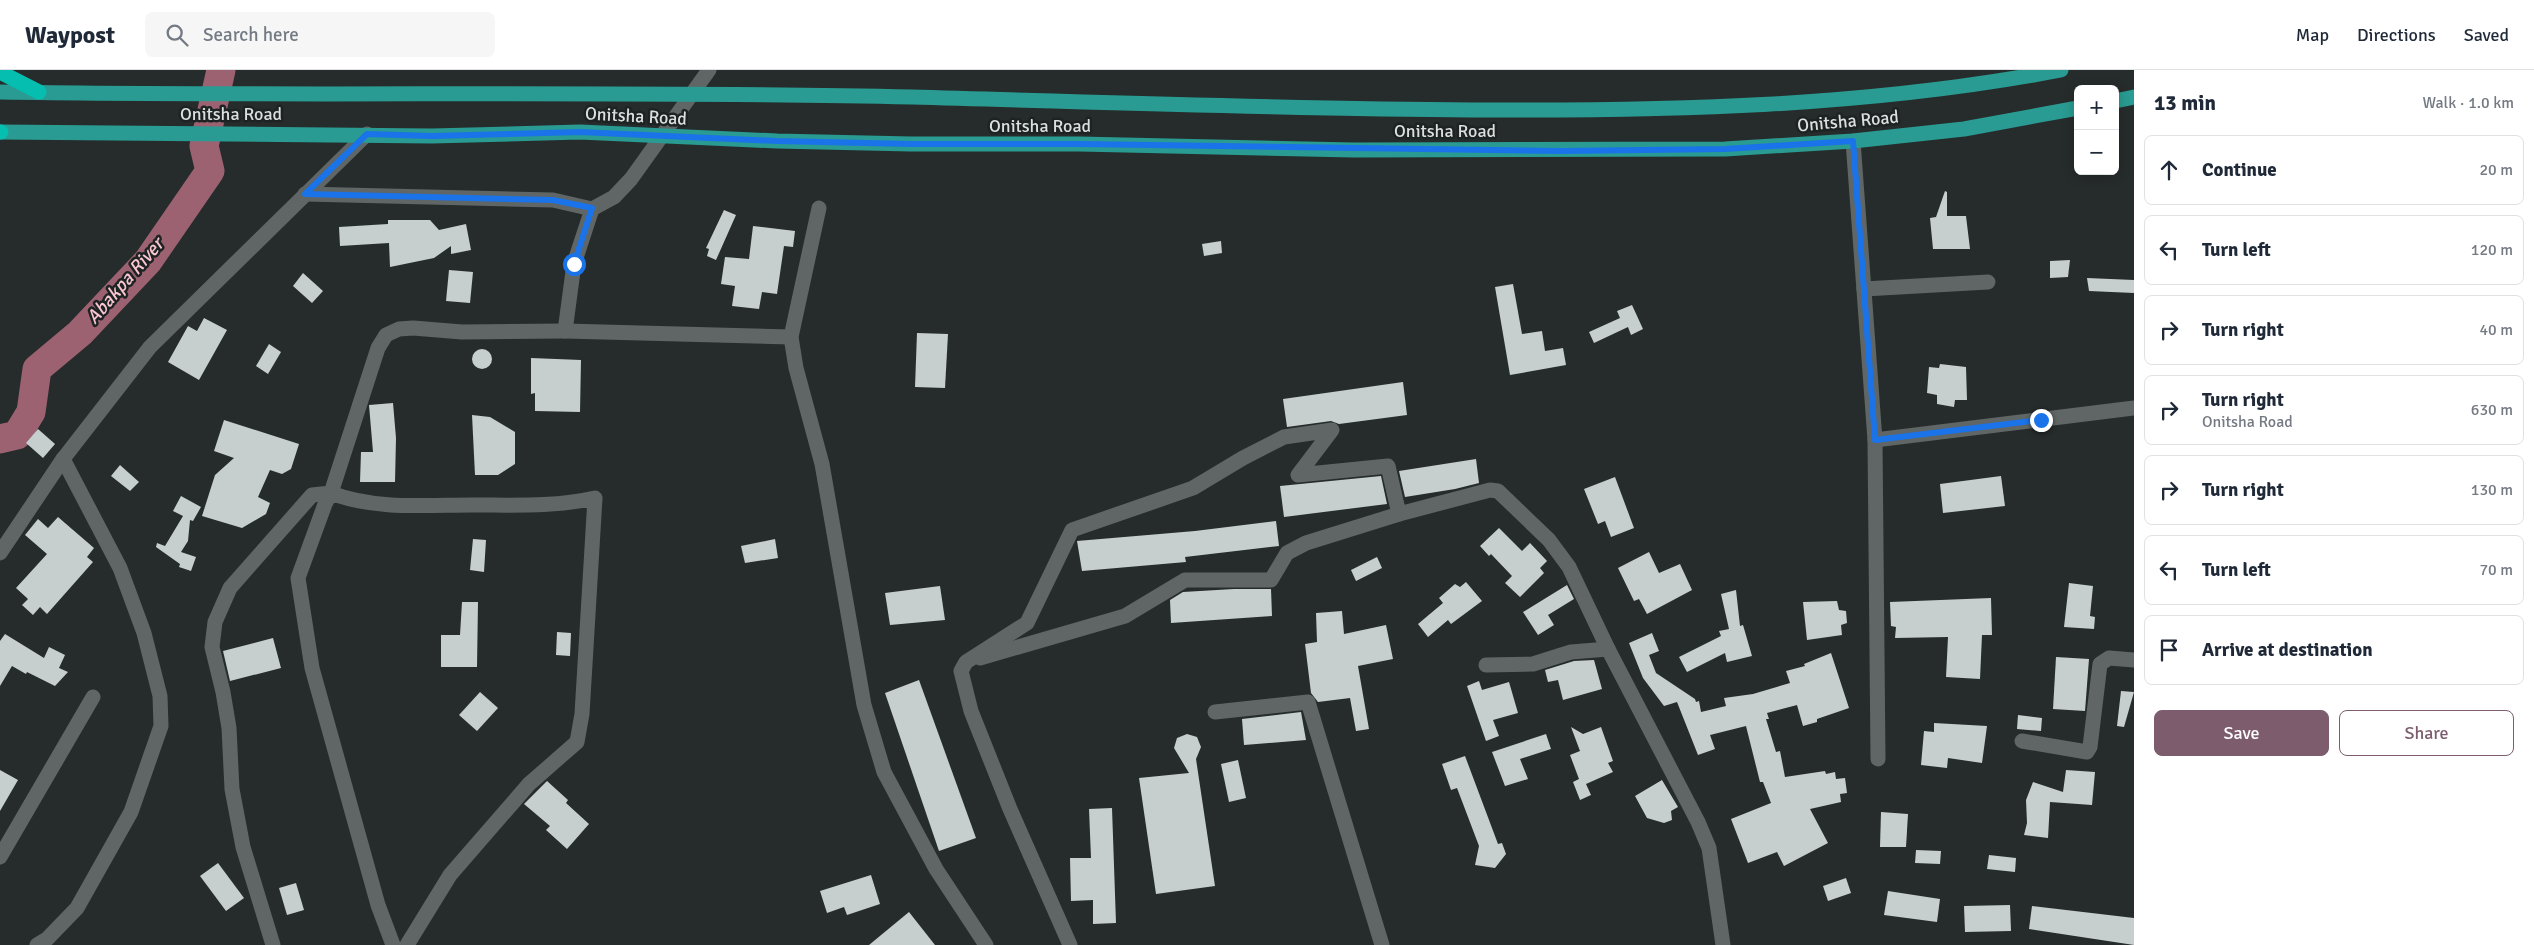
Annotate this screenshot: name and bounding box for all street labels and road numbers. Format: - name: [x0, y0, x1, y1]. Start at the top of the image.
- street label: Onitsha Road: [584, 102, 688, 130]
- street label: Onitsha Road: [180, 103, 282, 125]
- street label: Onitsha Road: [1796, 106, 1900, 136]
- street label: Onitsha Road: [989, 115, 1091, 137]
- street label: Onitsha Road: [1394, 120, 1496, 142]

